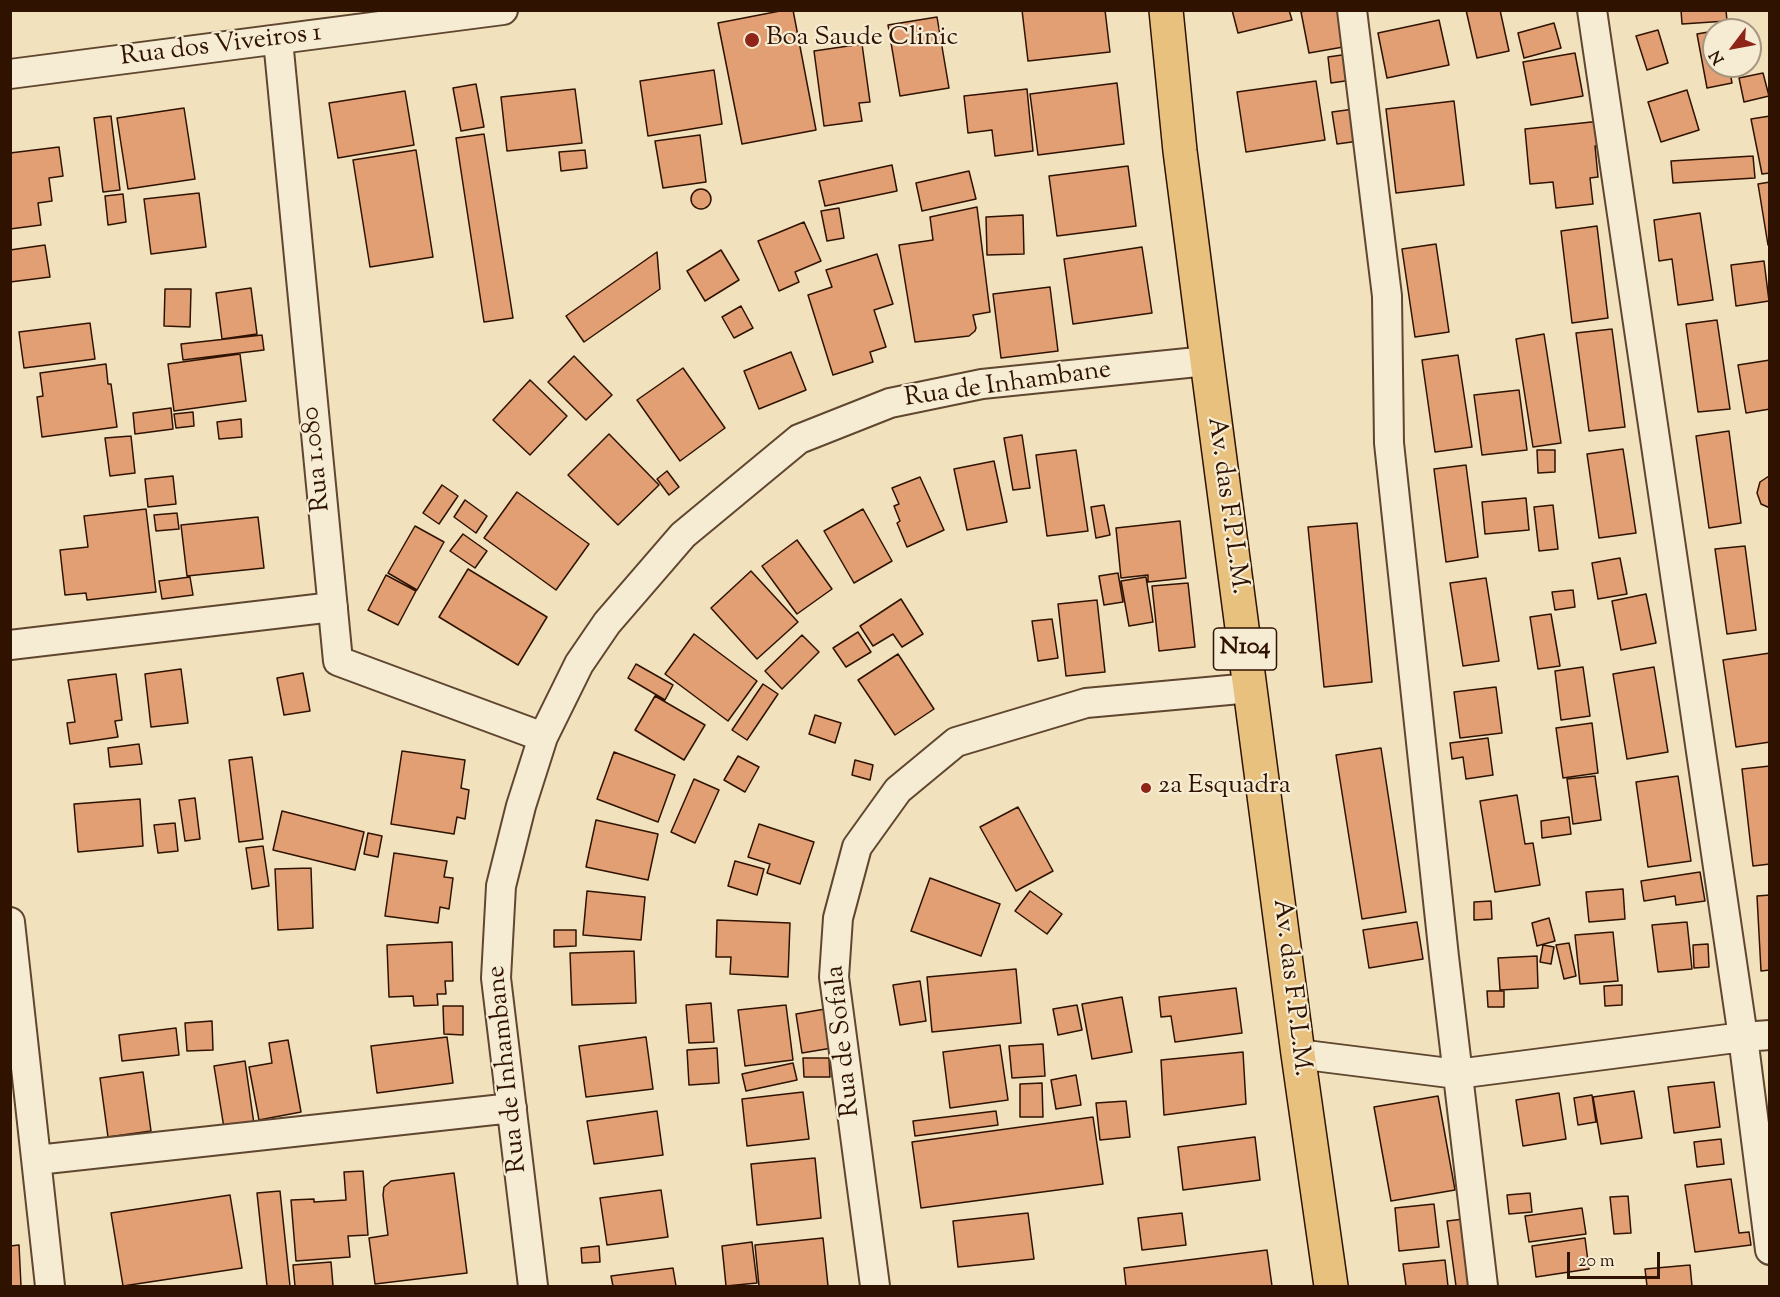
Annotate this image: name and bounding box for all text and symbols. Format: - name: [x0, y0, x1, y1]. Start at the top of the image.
- north arrow: [1702, 18, 1762, 78]
- street label: Rua dos Viveiros 1: [119, 19, 323, 75]
- place label: Boa Saude Clinic: [766, 24, 958, 56]
- marker: Boa Saude Clinic: [743, 31, 761, 49]
- text: N: [1705, 45, 1731, 68]
- street label: Rua de Inhambane: [903, 356, 1113, 416]
- street label: Rua 1.080: [297, 405, 339, 513]
- street label: Av. das F.P.L.M.: [1198, 416, 1254, 596]
- road number: N104: [1214, 628, 1276, 670]
- place label: 2a Esquadra: [1158, 772, 1291, 804]
- marker: 2a Esquadra: [1139, 781, 1153, 795]
- street label: Av. das F.P.L.M.: [1264, 898, 1316, 1078]
- street label: Rua de Inhambane: [483, 964, 535, 1174]
- street label: Rua de Sofala: [822, 964, 868, 1118]
- scale bar: [1570, 1240, 1663, 1278]
- text: 20 m: [1578, 1249, 1615, 1275]

